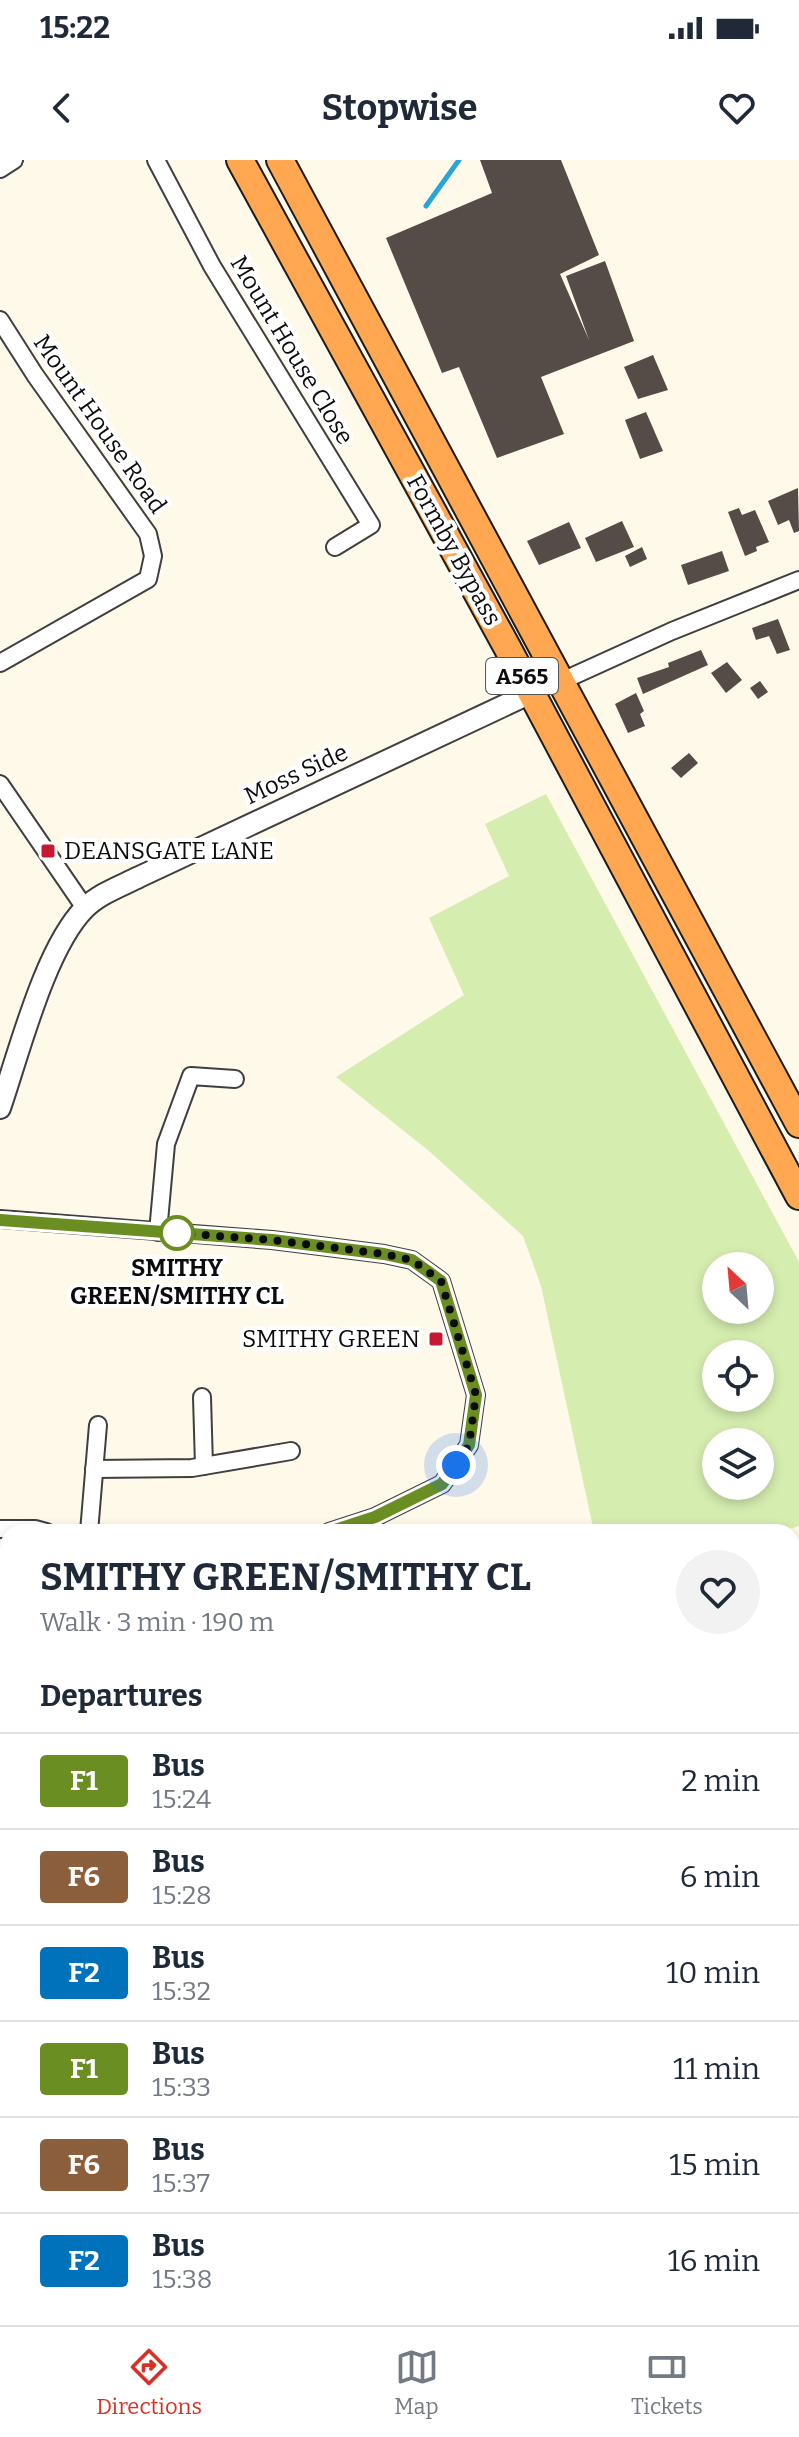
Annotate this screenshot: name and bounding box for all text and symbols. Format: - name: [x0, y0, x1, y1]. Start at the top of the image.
- text: 15:22: [40, 10, 110, 46]
- icon: back: [40, 86, 84, 130]
- text: Stopwise: [321, 86, 478, 130]
- icon: heart: [715, 86, 759, 130]
- street label: Mount House Close: [225, 251, 359, 449]
- street label: Mount House Road: [28, 329, 172, 519]
- street label: Formby Bypass: [401, 470, 507, 630]
- road number: A565: [486, 658, 558, 694]
- street label: Moss Side: [240, 738, 352, 810]
- place label: DEANSGATE LANE: [64, 837, 274, 865]
- marker: DEANSGATE LANE: [39, 842, 57, 860]
- marker: SMITHY GREEN/SMITHY CL: [160, 1216, 194, 1250]
- north arrow: [702, 1252, 774, 1324]
- map controls: [702, 1252, 774, 1500]
- place label: SMITHY GREEN/SMITHY CL: [70, 1254, 284, 1310]
- place label: SMITHY GREEN: [242, 1325, 420, 1353]
- marker: SMITHY GREEN: [427, 1330, 445, 1348]
- button: locate: [702, 1340, 774, 1412]
- button: layers: [702, 1428, 774, 1500]
- your location: [436, 1445, 476, 1485]
- button: heart: [676, 1550, 760, 1634]
- text: SMITHY GREEN/SMITHY CL: [40, 1554, 531, 1600]
- text: Walk · 3 min · 190 m: [40, 1607, 274, 1638]
- text: Departures: [40, 1678, 203, 1714]
- text: Bus: [152, 1748, 205, 1784]
- text: 2 min: [681, 1763, 760, 1799]
- text: F1: [70, 1764, 98, 1797]
- text: 15:24: [152, 1784, 211, 1815]
- text: Bus: [152, 1844, 205, 1880]
- text: 6 min: [680, 1859, 760, 1895]
- text: F6: [68, 1860, 100, 1893]
- text: 15:28: [152, 1880, 212, 1911]
- text: Bus: [152, 1940, 205, 1976]
- text: 10 min: [666, 1955, 760, 1991]
- text: F2: [68, 1956, 100, 1989]
- text: 15:32: [152, 1976, 211, 2007]
- text: Bus: [152, 2036, 205, 2072]
- text: 11 min: [673, 2051, 760, 2087]
- text: F1: [70, 2052, 98, 2085]
- text: 15:33: [152, 2072, 211, 2103]
- text: Bus: [152, 2132, 205, 2168]
- text: 15 min: [669, 2147, 760, 2183]
- text: F6: [68, 2148, 100, 2181]
- text: 15:37: [152, 2168, 210, 2199]
- text: Bus: [152, 2228, 205, 2264]
- text: 16 min: [668, 2243, 760, 2279]
- text: F2: [68, 2244, 100, 2277]
- text: 15:38: [152, 2264, 212, 2295]
- tab: Directions: [96, 2345, 202, 2420]
- tab: Map: [394, 2345, 439, 2420]
- tab: Tickets: [631, 2345, 703, 2420]

